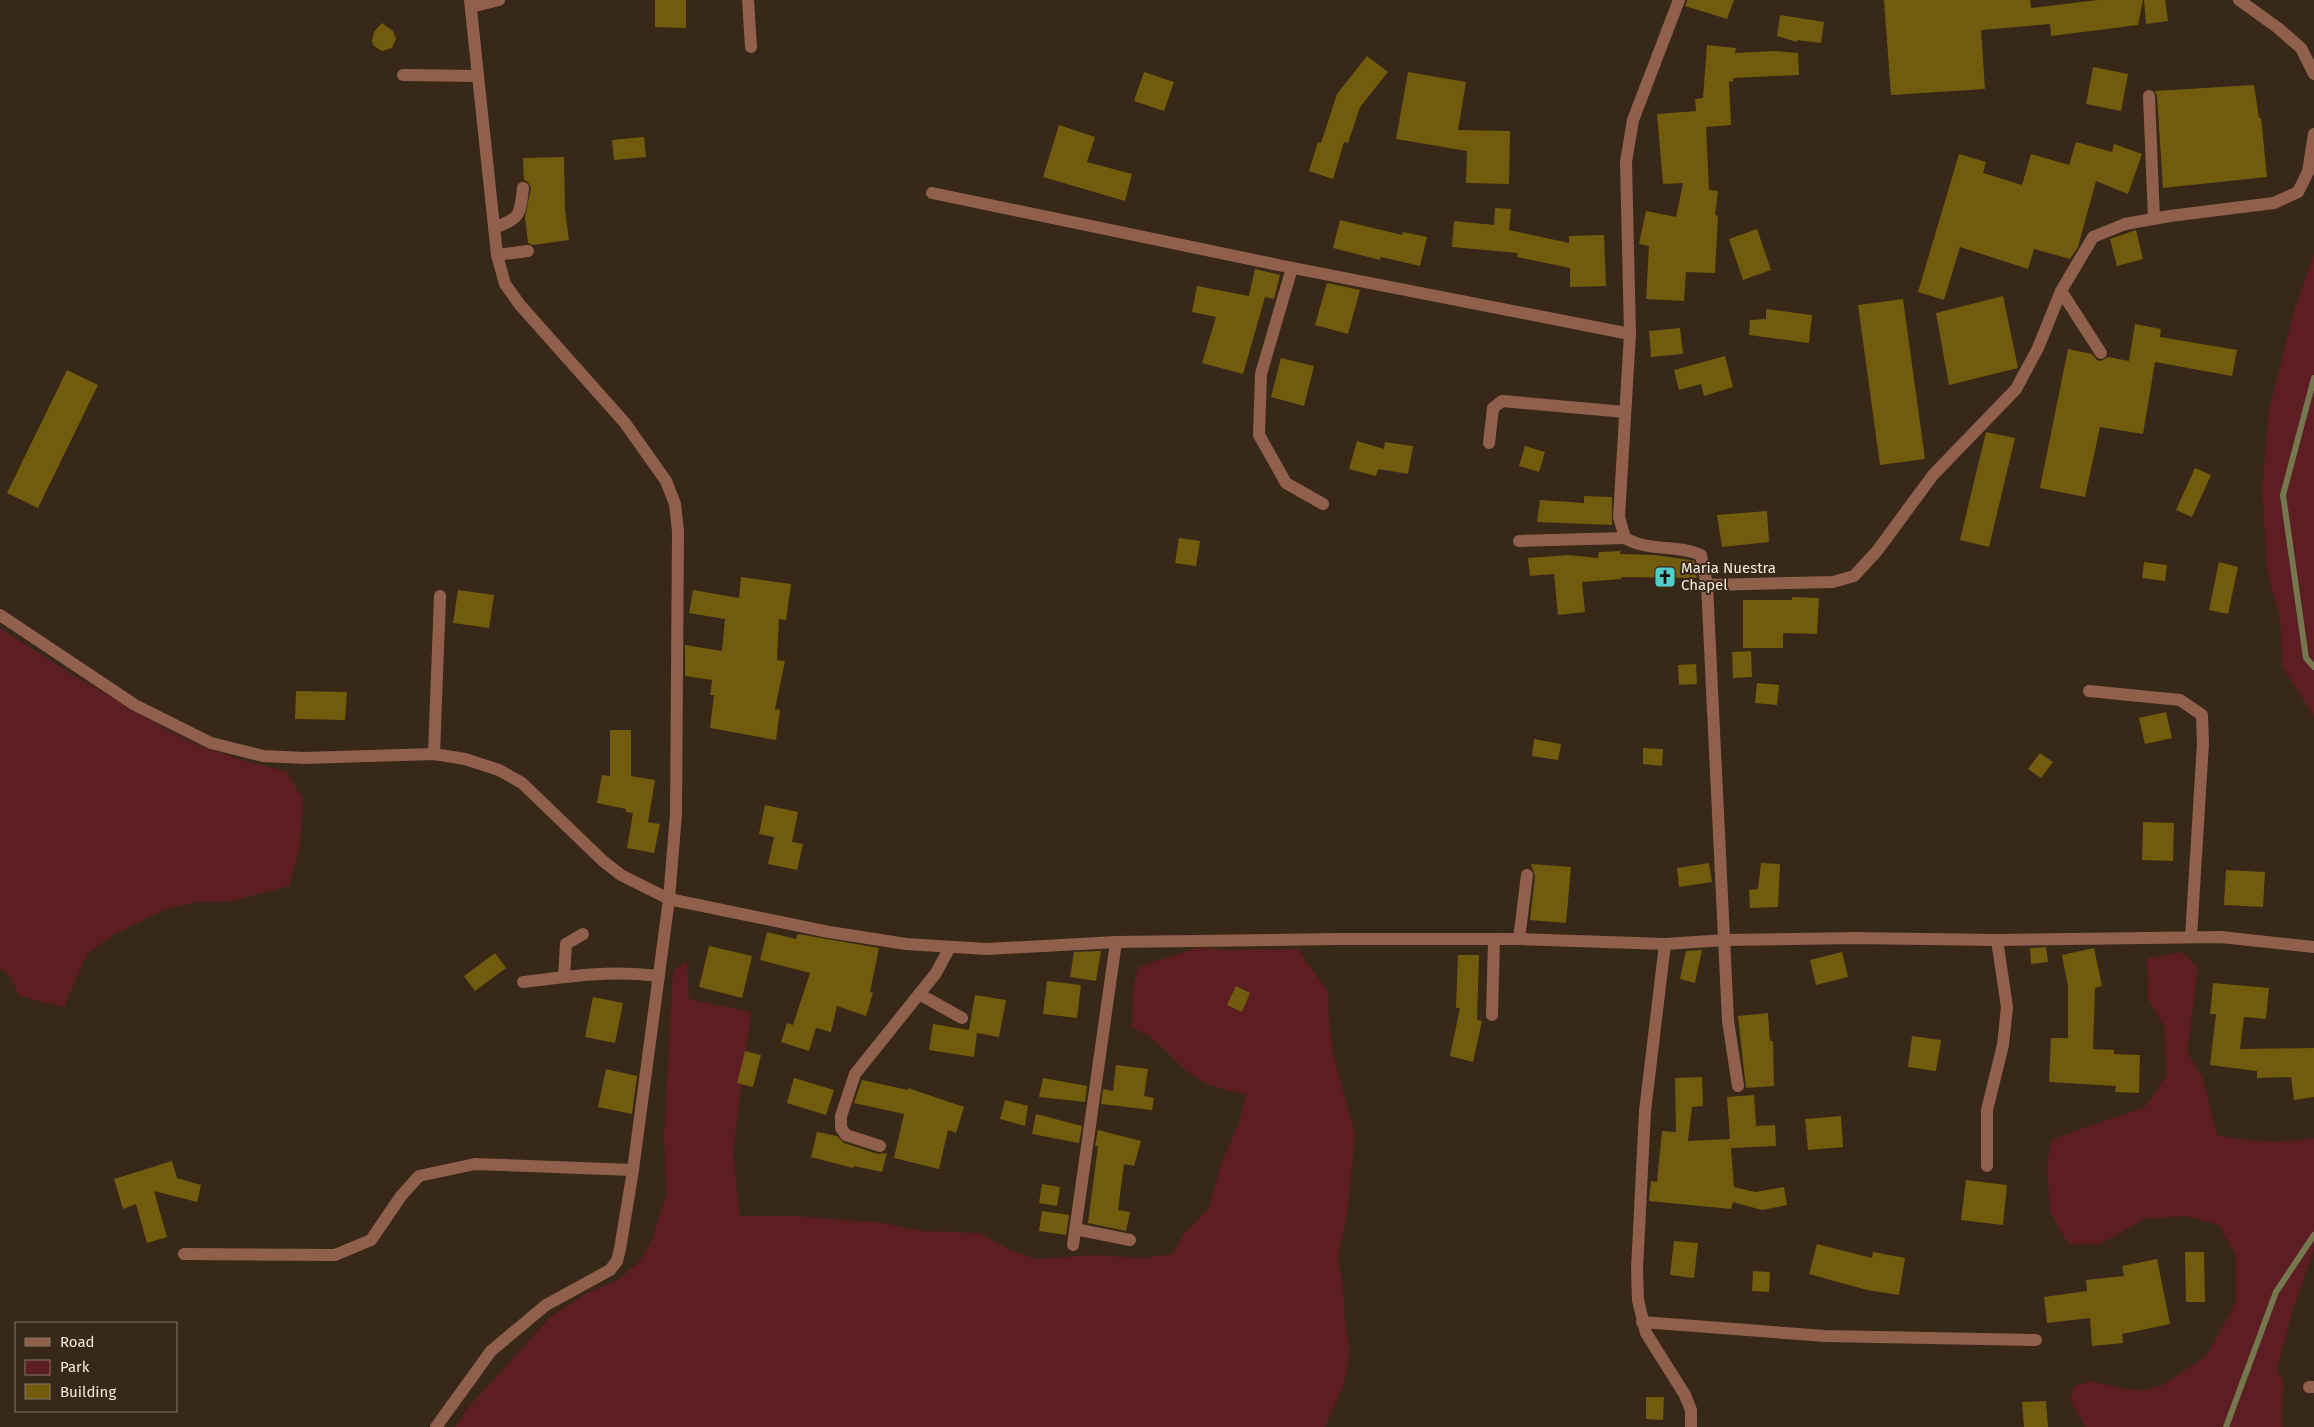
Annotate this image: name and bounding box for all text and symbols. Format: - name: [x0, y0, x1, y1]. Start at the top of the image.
- place label: Maria Nuestra Chapel: [1681, 559, 1776, 594]
- church icon: Maria Nuestra Chapel: [1653, 565, 1677, 589]
- legend: [15, 1322, 178, 1412]
- text: Road: [60, 1333, 95, 1351]
- text: Park: [60, 1358, 90, 1376]
- text: Building: [60, 1383, 116, 1401]

